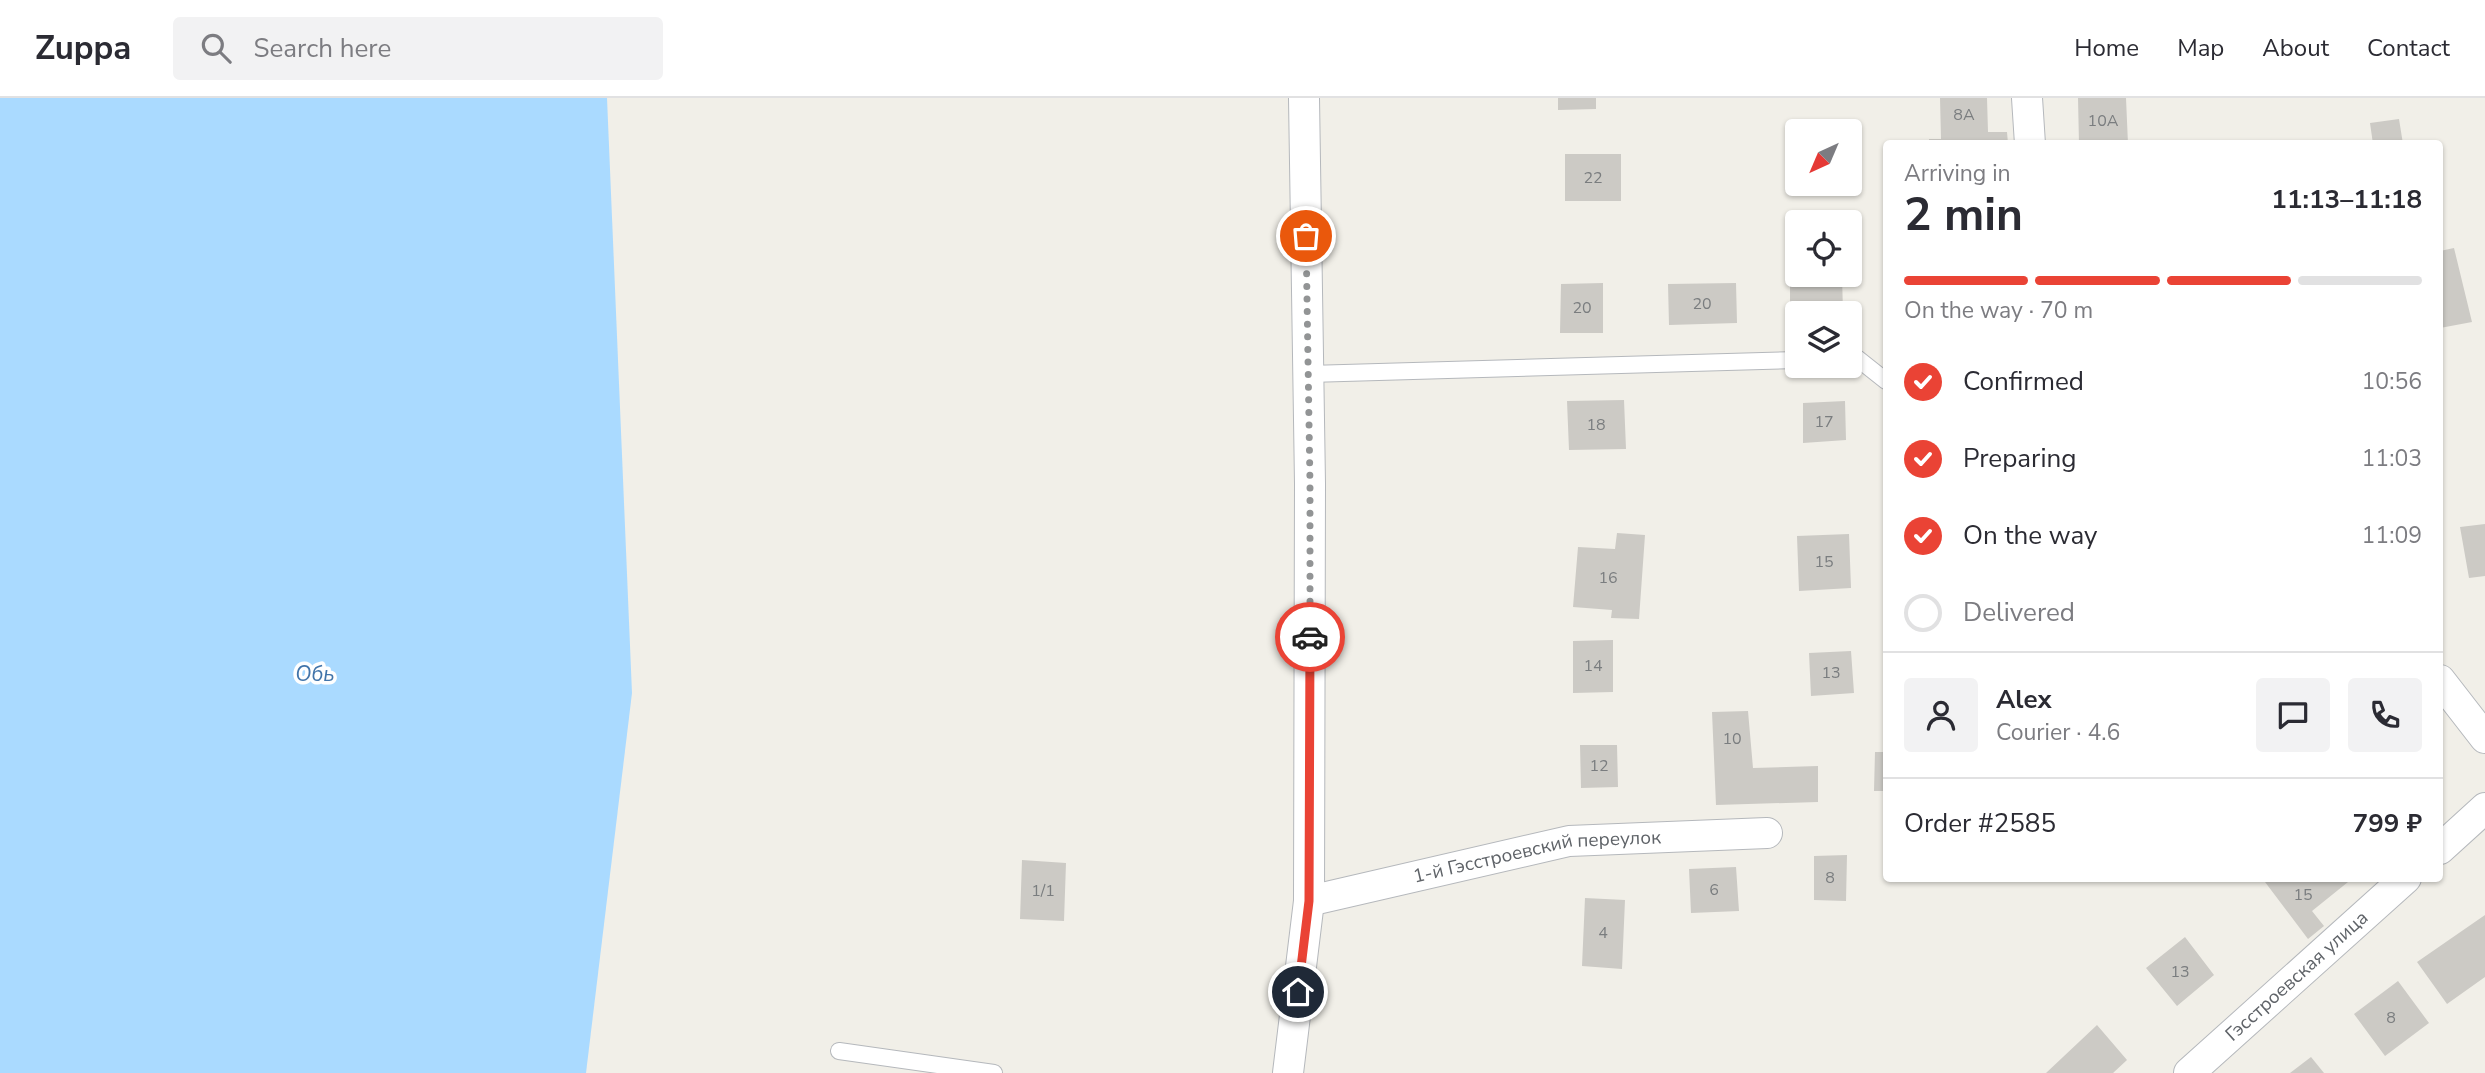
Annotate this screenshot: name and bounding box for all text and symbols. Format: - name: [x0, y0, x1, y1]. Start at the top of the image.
- search box: [173, 17, 663, 80]
- text: Zuppa: [35, 26, 131, 71]
- icon: search: [197, 29, 235, 67]
- text: Search here: [253, 31, 391, 66]
- text: Home: [2074, 32, 2139, 64]
- text: Map: [2177, 32, 2224, 64]
- text: About: [2262, 32, 2329, 64]
- text: Contact: [2367, 32, 2450, 64]
- house number: 8А: [1953, 104, 1975, 126]
- house number: 10А: [2088, 110, 2119, 132]
- north arrow: [1785, 119, 1862, 196]
- map controls: [1785, 119, 1862, 378]
- text: Arriving in: [1904, 158, 2011, 189]
- house number: 22: [1583, 167, 1603, 189]
- text: 11:13–11:18: [2271, 182, 2422, 217]
- text: 2 min: [1904, 183, 2023, 246]
- pin: [1276, 206, 1336, 266]
- button: locate: [1785, 210, 1862, 287]
- icon: bag: [1287, 217, 1325, 255]
- house number: 20: [1692, 293, 1712, 315]
- text: On the way · 70 m: [1904, 295, 2093, 326]
- house number: 20: [1572, 297, 1592, 319]
- button: layers: [1785, 301, 1862, 378]
- icon: check: [1904, 363, 1942, 401]
- text: Confirmed: [1963, 364, 2084, 399]
- text: 10:56: [2362, 366, 2422, 397]
- house number: 17: [1814, 411, 1834, 433]
- house number: 18: [1586, 414, 1606, 436]
- icon: check: [1904, 440, 1942, 478]
- text: Preparing: [1963, 441, 2076, 476]
- text: 11:03: [2362, 443, 2422, 474]
- icon: check: [1904, 517, 1942, 555]
- text: On the way: [1963, 518, 2097, 553]
- text: 11:09: [2362, 520, 2422, 551]
- house number: 15: [1814, 551, 1834, 573]
- house number: 16: [1598, 567, 1618, 589]
- text: Delivered: [1963, 595, 2075, 630]
- courier: [1275, 602, 1345, 672]
- icon: car: [1291, 618, 1329, 656]
- house number: 14: [1583, 655, 1603, 677]
- water label: Обь: [295, 660, 335, 688]
- house number: 13: [1821, 662, 1841, 684]
- button: person: [1904, 678, 1978, 752]
- button: chat: [2256, 678, 2330, 752]
- button: phone: [2348, 678, 2422, 752]
- text: Alex: [1996, 682, 2052, 717]
- text: Courier · 4.6: [1996, 717, 2120, 748]
- house number: 10: [1722, 728, 1742, 750]
- house number: 12: [1589, 755, 1609, 777]
- text: Order #2585: [1904, 806, 2056, 841]
- text: 799 ₽: [2353, 806, 2422, 841]
- street label: 1-й Гэсстроевский переулок: [1410, 824, 1662, 890]
- house number: 8: [1825, 867, 1835, 889]
- house number: 6: [1709, 879, 1719, 901]
- house number: 1/1: [1031, 880, 1055, 902]
- house number: 15: [2293, 884, 2313, 906]
- street label: Гэсстроевская улица: [2220, 905, 2374, 1047]
- house number: 4: [1598, 922, 1608, 944]
- house number: 13: [2170, 961, 2190, 983]
- pin: [1268, 962, 1328, 1022]
- icon: home: [1279, 973, 1317, 1011]
- house number: 8: [2386, 1007, 2396, 1029]

